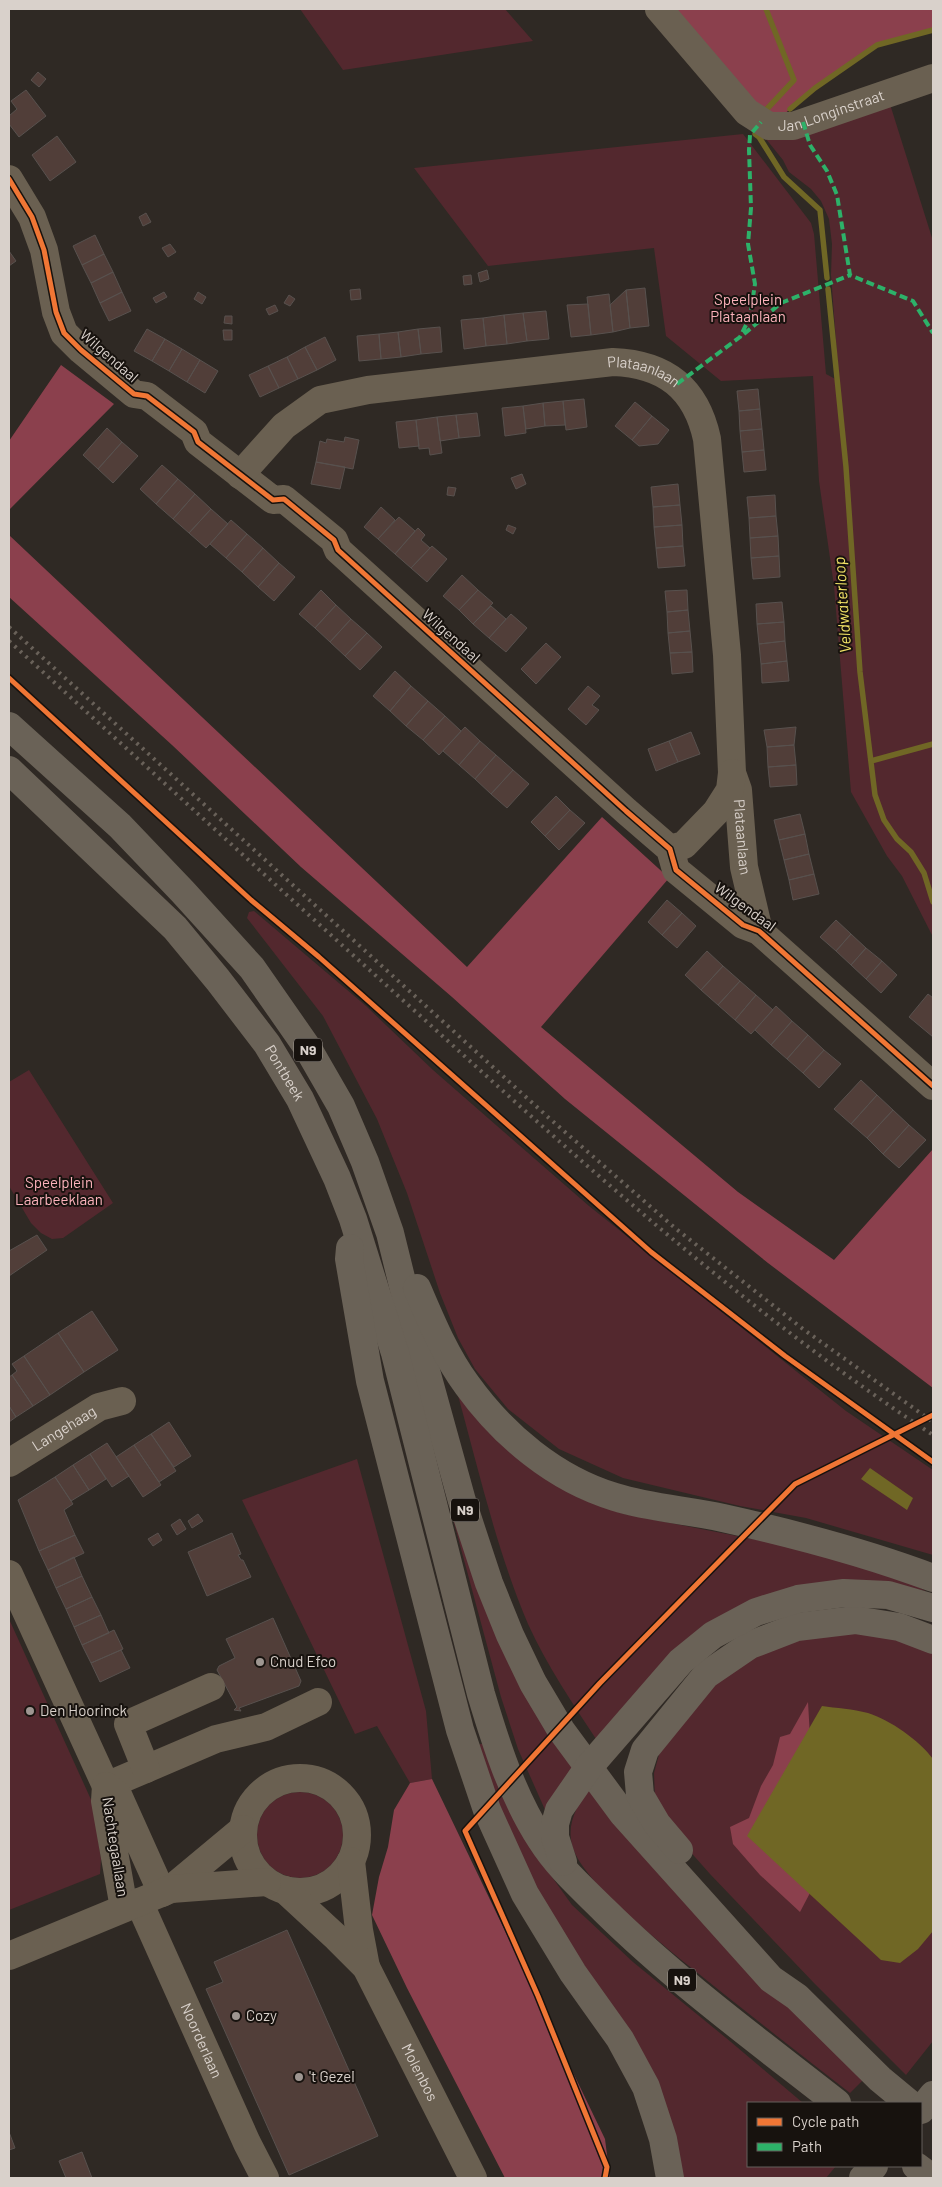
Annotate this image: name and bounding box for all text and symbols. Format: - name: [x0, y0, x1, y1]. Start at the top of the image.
- street label: Jan Longinstraat: [778, 85, 886, 134]
- park label: Speelplein Plataanlaan: [710, 290, 786, 325]
- street label: Wilgendaal: [77, 325, 143, 385]
- street label: Plataanlaan: [606, 352, 684, 390]
- water label: Veldwaterloop: [829, 556, 854, 654]
- street label: Wilgendaal: [419, 605, 484, 666]
- street label: Plataanlaan: [731, 798, 756, 876]
- street label: Wilgendaal: [711, 878, 780, 934]
- road number: N9: [294, 1038, 322, 1062]
- street label: Pontbeek: [262, 1041, 309, 1104]
- park label: Speelplein Laarbeeklaan: [15, 1173, 103, 1208]
- street label: Langehaag: [28, 1401, 99, 1454]
- road number: N9: [451, 1498, 479, 1522]
- place label: Cnud Efco: [270, 1652, 336, 1670]
- marker: Cnud Efco: [254, 1656, 266, 1668]
- place label: Den Hoorinck: [40, 1701, 128, 1719]
- marker: Den Hoorinck: [24, 1705, 36, 1717]
- street label: Nachtegaallaan: [99, 1796, 133, 1898]
- road number: N9: [668, 1968, 696, 1992]
- street label: Noorderlaan: [177, 2000, 227, 2081]
- place label: Cozy: [246, 2006, 277, 2024]
- marker: Cozy: [230, 2010, 242, 2022]
- street label: Molenbos: [398, 2040, 442, 2104]
- place label: 't Gezel: [309, 2067, 355, 2085]
- marker: 't Gezel: [293, 2071, 305, 2083]
- legend: [747, 2102, 922, 2167]
- text: Cycle path: [792, 2112, 859, 2130]
- text: Path: [792, 2137, 822, 2155]

